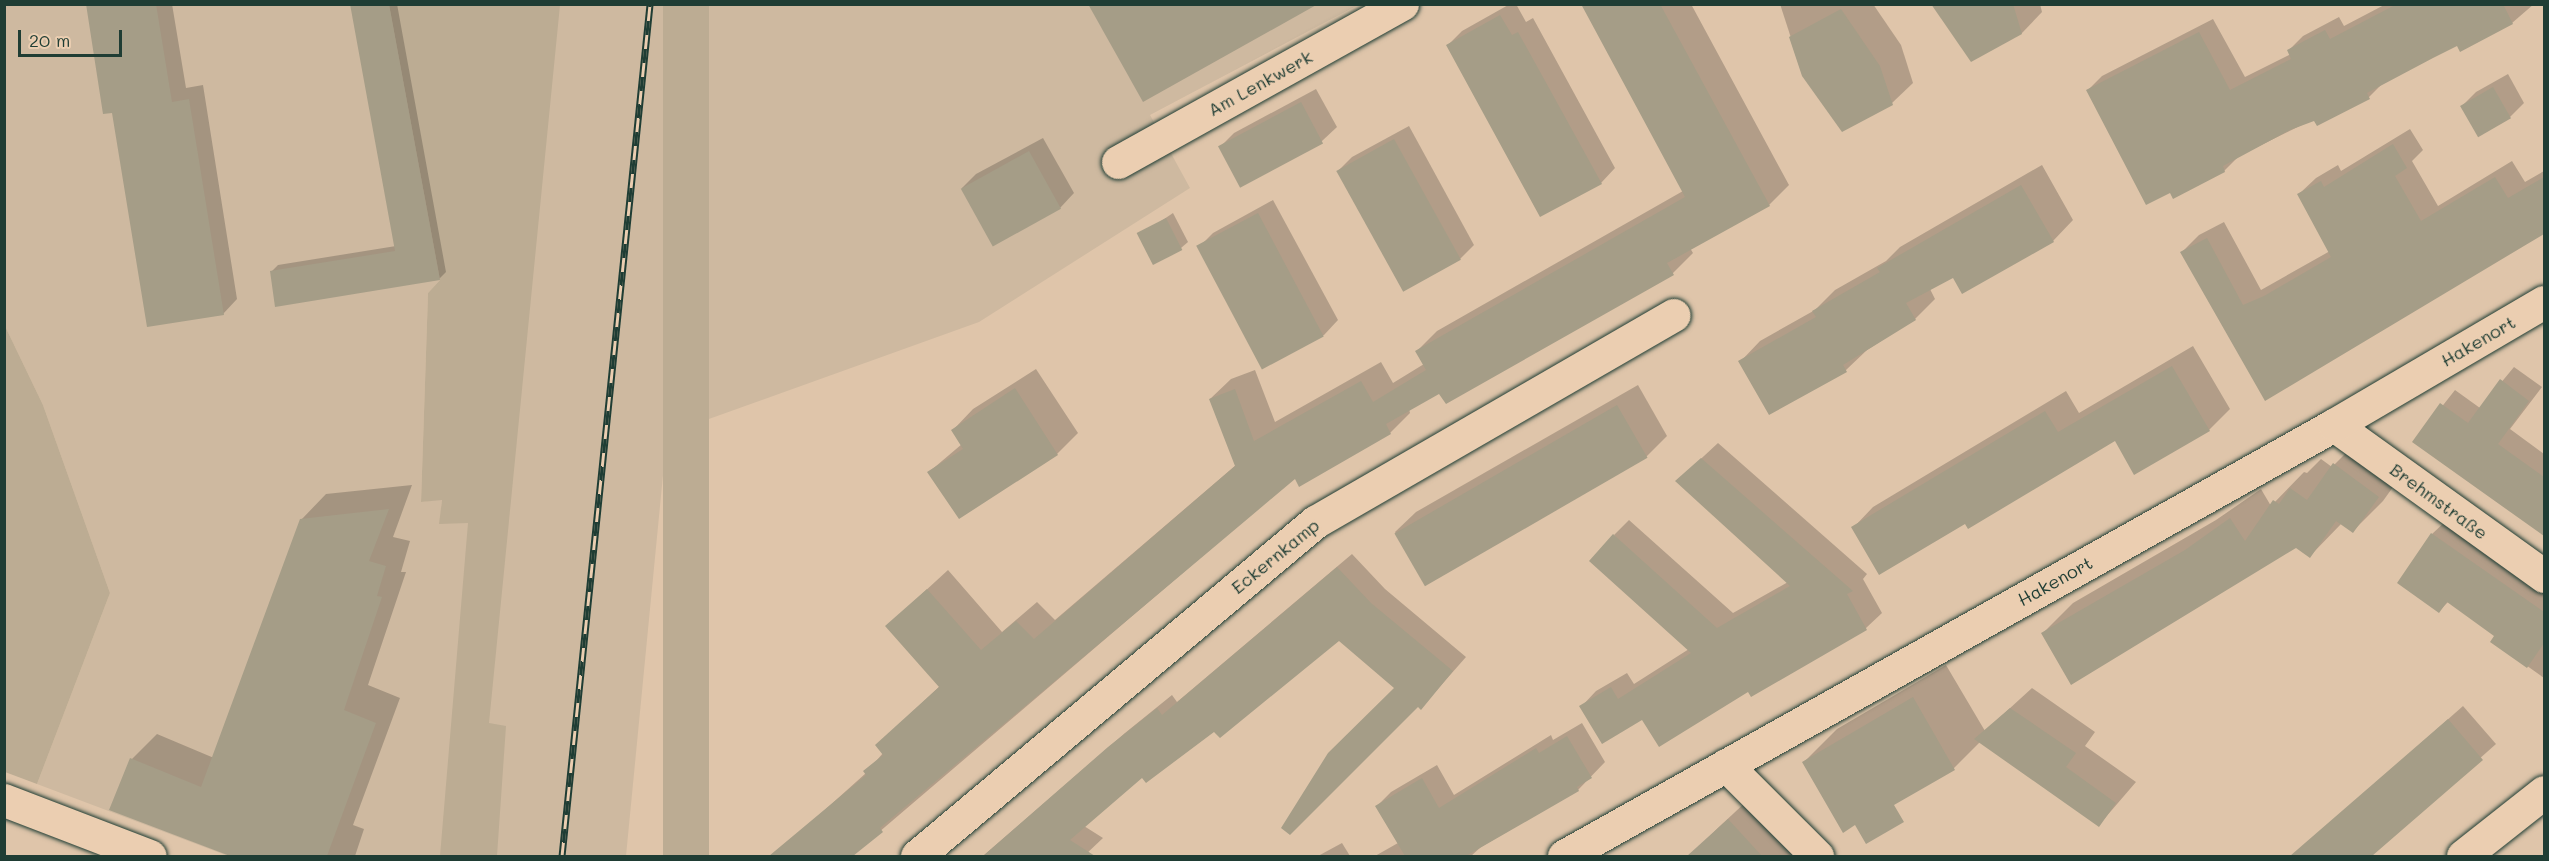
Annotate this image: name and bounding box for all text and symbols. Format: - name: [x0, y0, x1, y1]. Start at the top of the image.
- scale bar: [21, 18, 124, 56]
- text: 20 m: [29, 28, 70, 52]
- street label: Am Lenkwerk: [1204, 45, 1316, 121]
- street label: Hakenort: [2437, 311, 2519, 371]
- street label: Brehmstraße: [2386, 458, 2492, 544]
- street label: Eckernkamp: [1227, 514, 1323, 598]
- street label: Hakenort: [2014, 552, 2096, 610]

